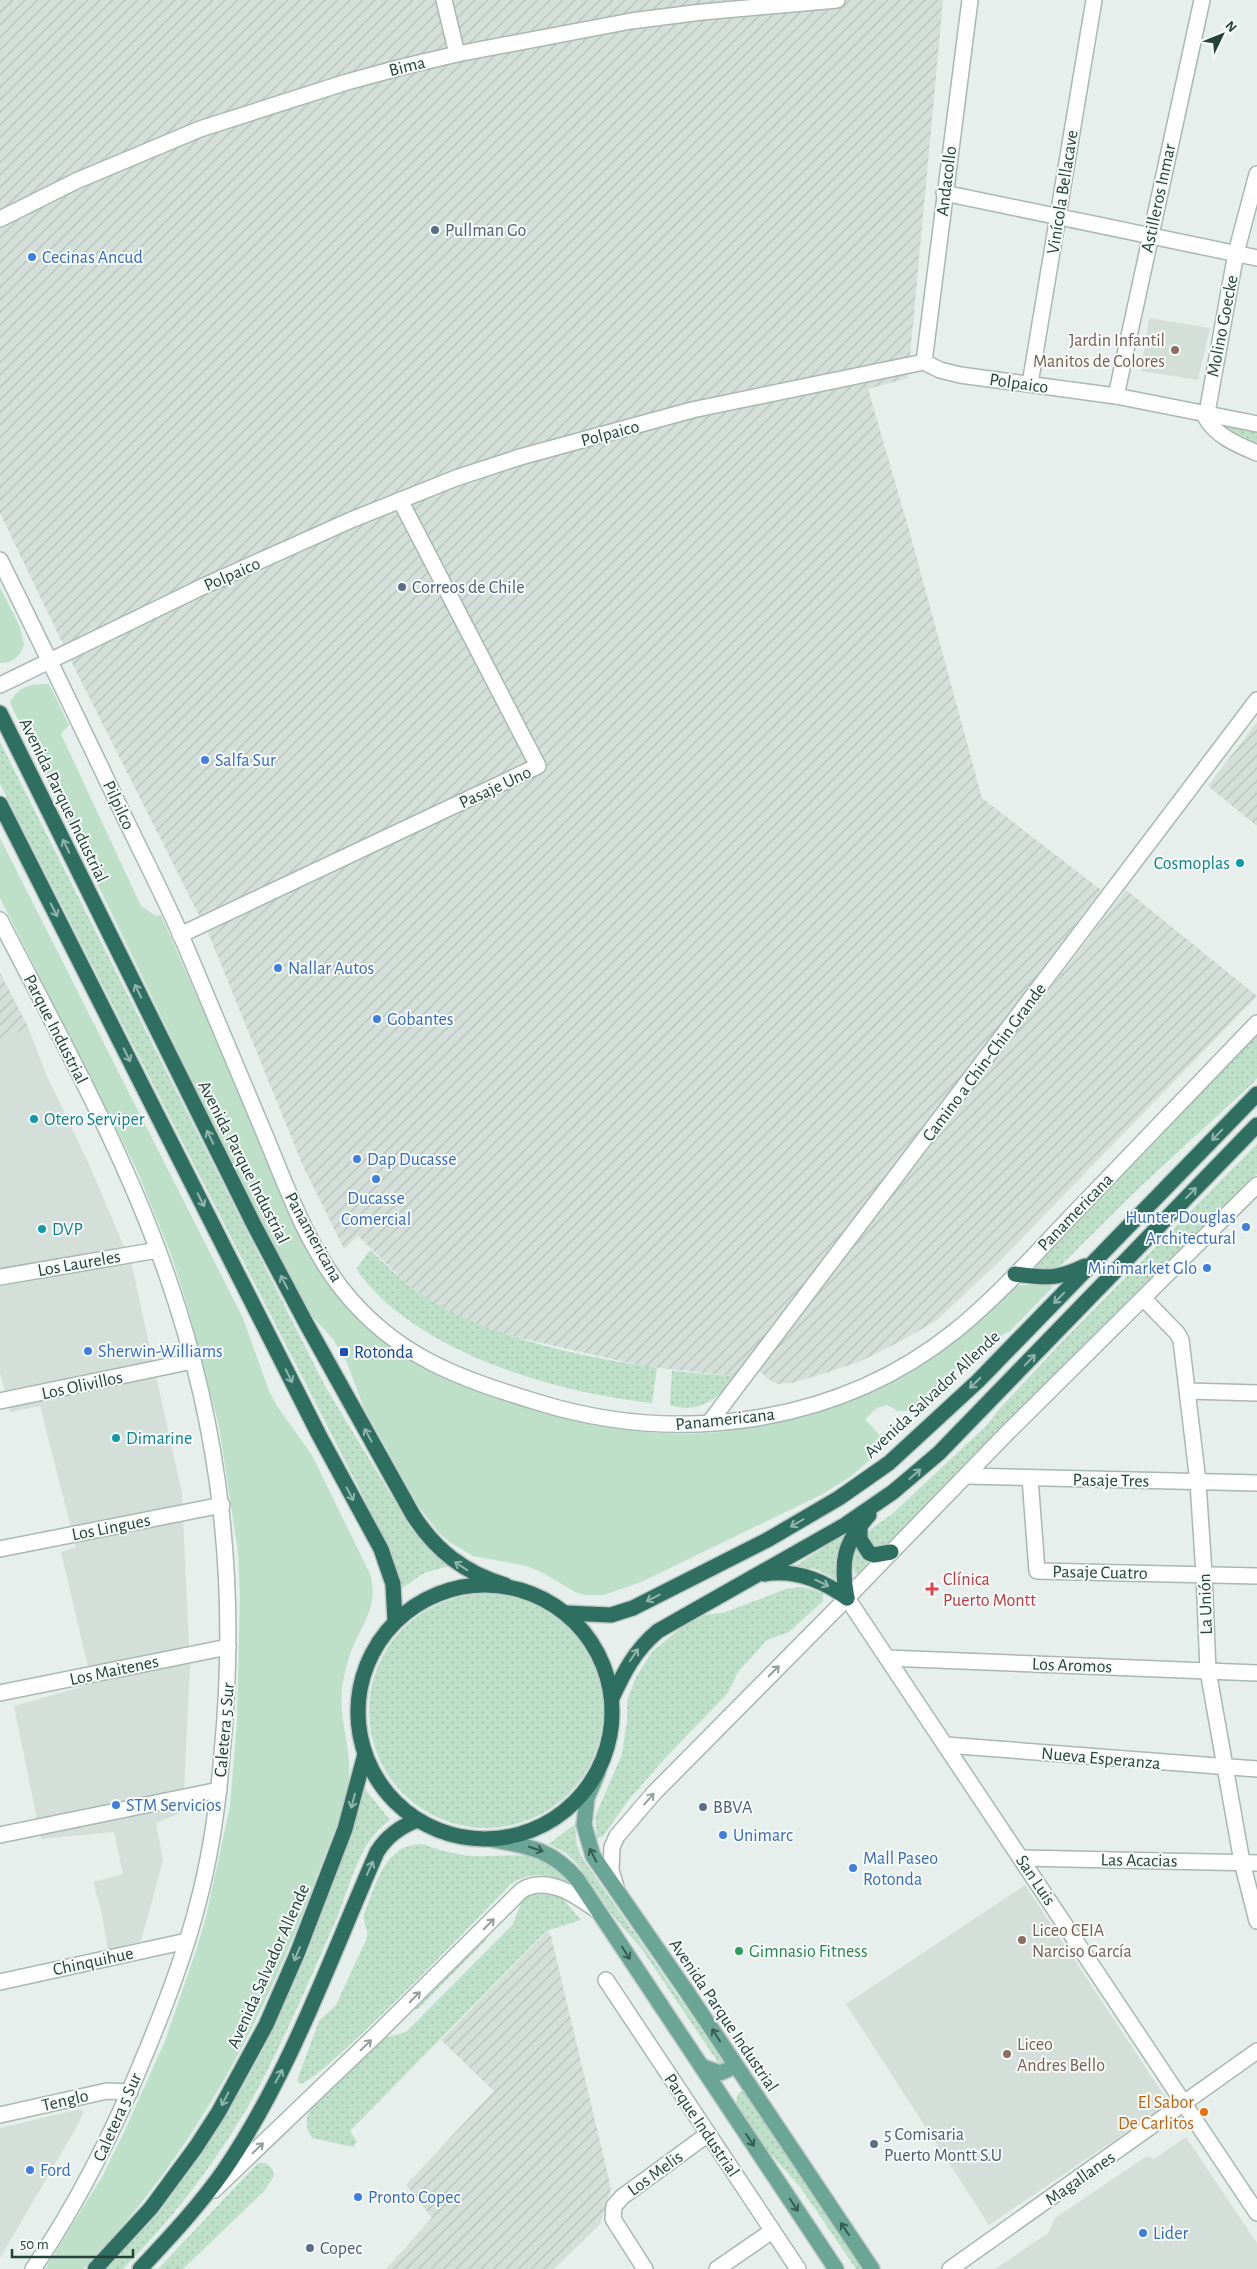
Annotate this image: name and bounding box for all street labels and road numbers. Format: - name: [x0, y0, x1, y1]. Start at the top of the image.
- street label: Bima: [387, 54, 427, 80]
- street label: Vinícola Bellacave: [1044, 129, 1082, 255]
- street label: Astilleros Inmar: [1139, 142, 1179, 254]
- street label: Andacollo: [934, 145, 960, 217]
- street label: Molino Goecke: [1204, 274, 1242, 379]
- street label: Polpaico: [988, 371, 1050, 397]
- street label: Polpaico: [579, 418, 641, 450]
- street label: Polpaico: [202, 555, 263, 595]
- street label: Avenida Parque Industrial: [16, 716, 111, 885]
- street label: Pasaje Uno: [457, 763, 534, 812]
- street label: Pilpilco: [99, 778, 137, 833]
- street label: Parque Industrial: [20, 972, 90, 1087]
- street label: Camino a Chin-Chin Grande: [920, 980, 1050, 1145]
- street label: Avenida Parque Industrial: [194, 1078, 292, 1247]
- street label: Panamericana: [1035, 1171, 1117, 1255]
- street label: Panamericana: [281, 1189, 345, 1285]
- street label: Los Laureles: [36, 1248, 122, 1280]
- street label: Avenida Salvador Allende: [862, 1328, 1004, 1462]
- street label: Los Olivillos: [40, 1369, 124, 1403]
- street label: Panamericana: [675, 1406, 776, 1434]
- street label: Pasaje Tres: [1073, 1471, 1149, 1491]
- street label: Los Lingues: [70, 1512, 152, 1544]
- street label: Pasaje Cuatro: [1052, 1563, 1148, 1583]
- street label: La Unión: [1196, 1573, 1216, 1635]
- street label: Los Maitenes: [68, 1653, 160, 1689]
- street label: Los Aromos: [1032, 1656, 1112, 1676]
- street label: Caletera 5 Sur: [212, 1682, 238, 1778]
- street label: Nueva Esperanza: [1040, 1745, 1161, 1773]
- street label: Las Acacias: [1100, 1851, 1178, 1871]
- street label: San Luis: [1012, 1852, 1058, 1909]
- street label: Avenida Salvador Allende: [225, 1882, 313, 2051]
- street label: Avenida Parque Industrial: [665, 1936, 781, 2095]
- street label: Chinquihue: [51, 1945, 135, 1979]
- street label: Caletera 5 Sur: [90, 2070, 146, 2164]
- street label: Parque Industrial: [660, 2071, 742, 2180]
- street label: Tenglo: [40, 2087, 90, 2115]
- street label: Los Melis: [625, 2148, 686, 2200]
- street label: Magallanes: [1042, 2148, 1119, 2209]

